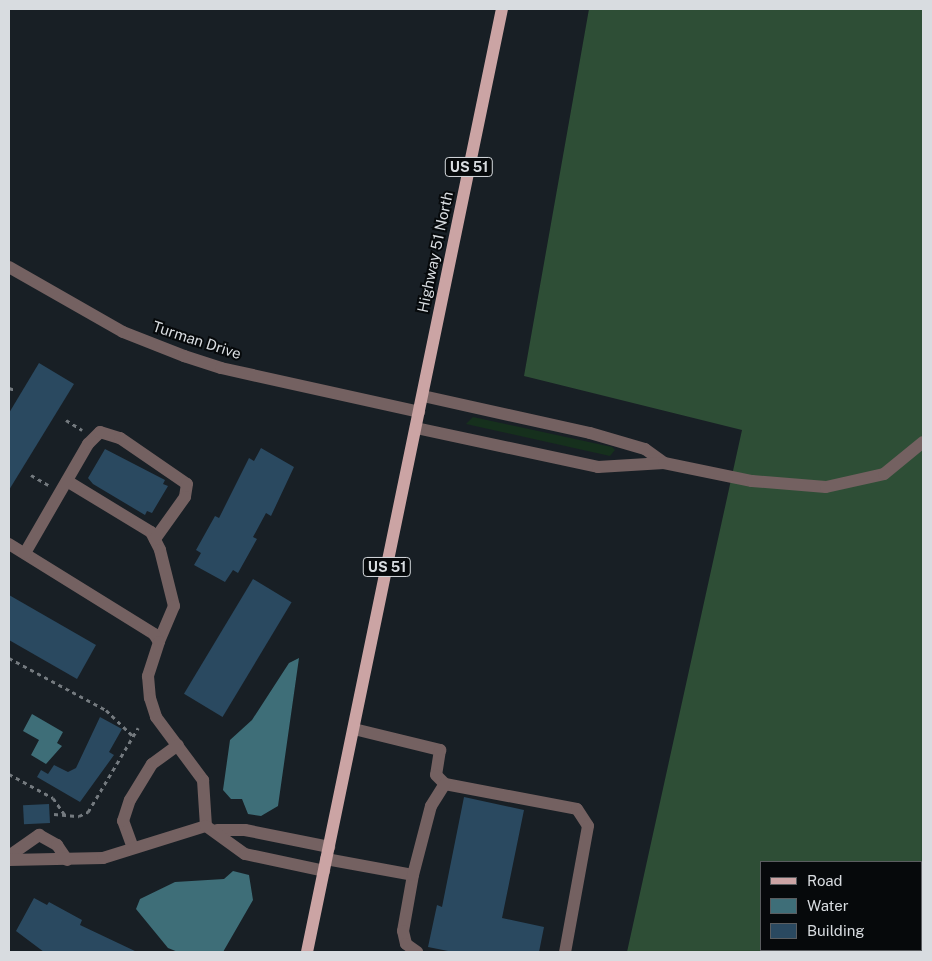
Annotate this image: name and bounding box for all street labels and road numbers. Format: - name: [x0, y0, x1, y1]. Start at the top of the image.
- road number: US 51: [444, 156, 494, 178]
- street label: Highway 51 North: [413, 190, 457, 314]
- street label: Turman Drive: [150, 317, 244, 363]
- road number: US 51: [362, 556, 412, 578]

